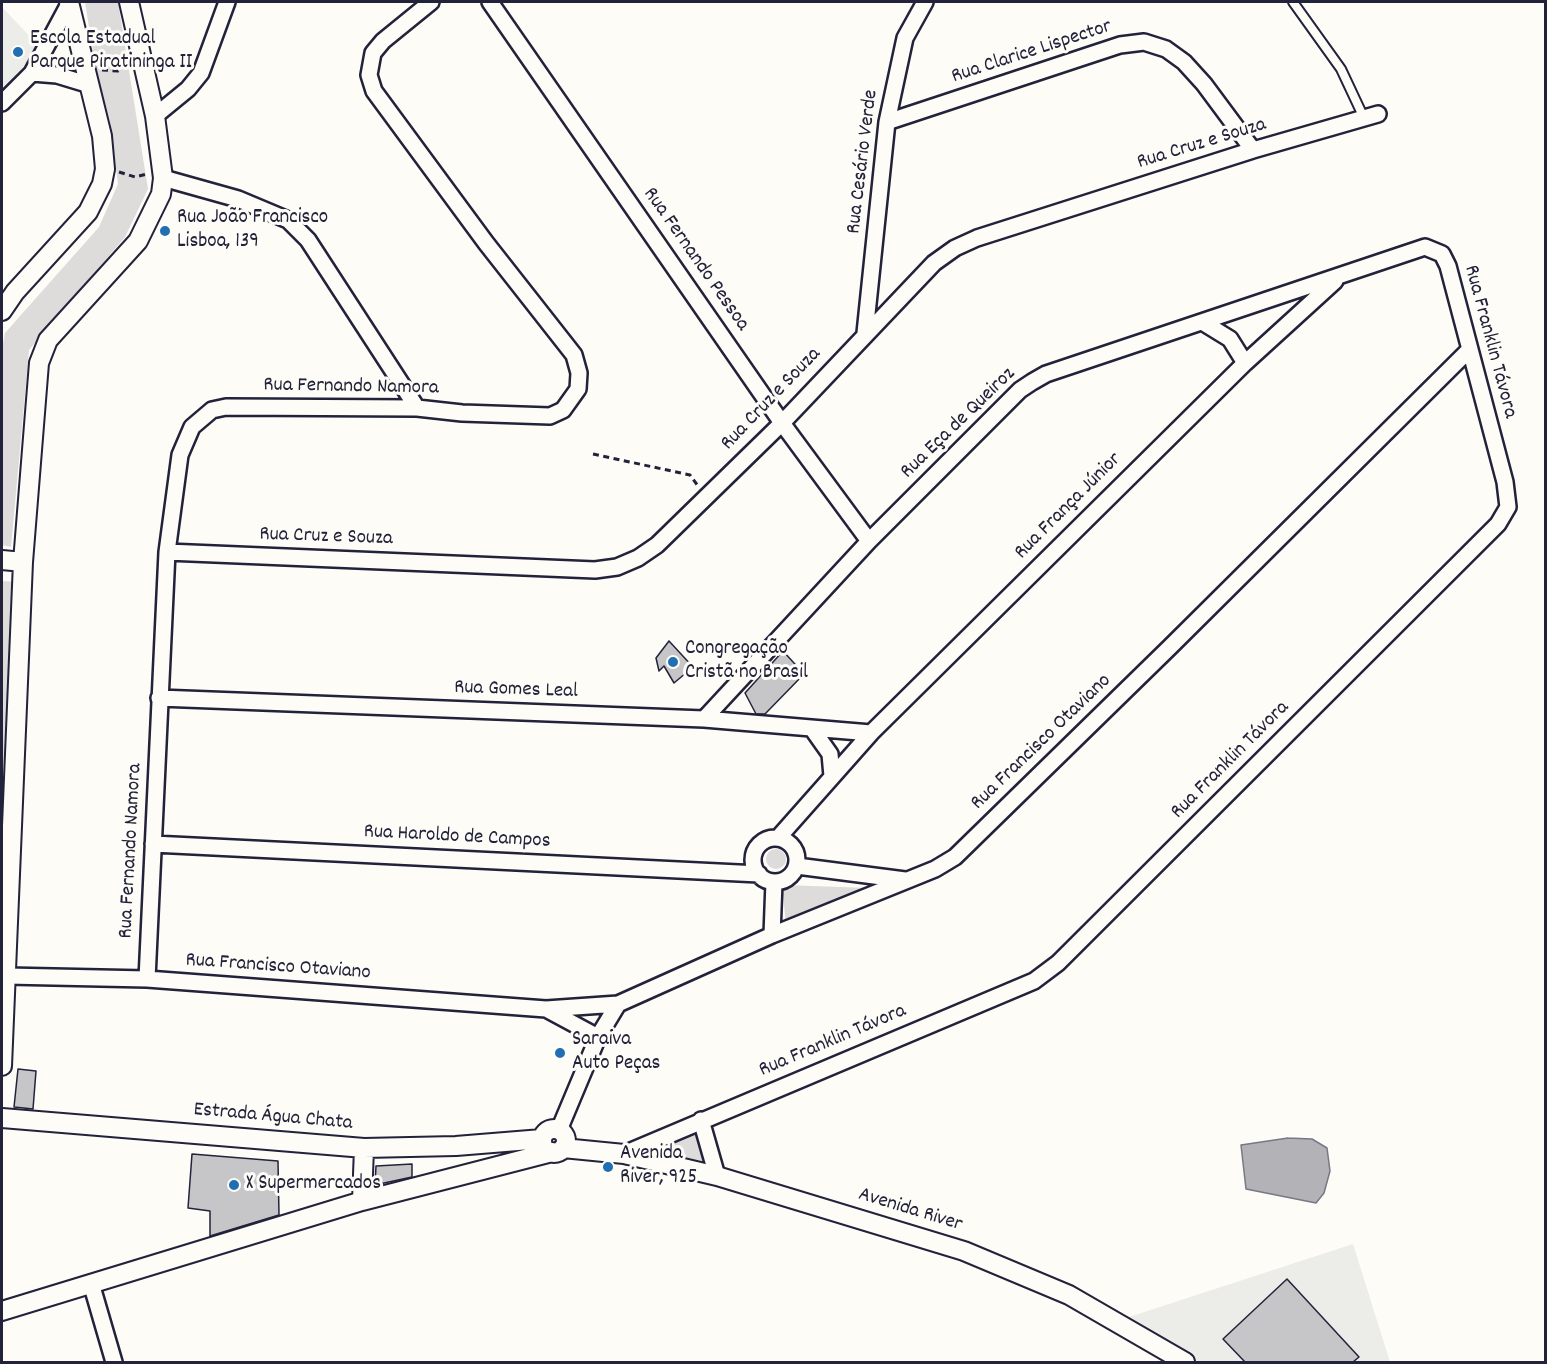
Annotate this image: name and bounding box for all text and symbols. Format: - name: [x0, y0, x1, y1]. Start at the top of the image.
- street label: Rua Clarice Lispector: [949, 15, 1115, 91]
- place label: Escola Estadual Parque Piratininga II: [30, 27, 192, 77]
- marker: Escola Estadual Parque Piratininga II: [11, 45, 25, 59]
- street label: Rua Cesário Verde: [843, 89, 885, 235]
- street label: Rua Cruz e Souza: [1134, 113, 1270, 177]
- street label: Rua Fernando Pessoa: [636, 183, 754, 337]
- place label: Rua João Francisco Lisboa, 139: [177, 206, 328, 256]
- marker: Rua João Francisco Lisboa, 139: [158, 224, 172, 238]
- street label: Rua Franklin Távora: [1456, 263, 1522, 421]
- street label: Rua Cruz e Souza: [717, 343, 827, 457]
- street label: Rua Eça de Queiroz: [896, 363, 1022, 485]
- street label: Rua Fernando Namora: [263, 374, 439, 402]
- street label: Rua França Júnior: [1010, 448, 1128, 566]
- street label: Rua Cruz e Souza: [259, 523, 393, 553]
- place label: Congregação Cristã no Brasil: [685, 637, 808, 687]
- marker: Congregação Cristã no Brasil: [666, 655, 680, 669]
- street label: Rua Francisco Otaviano: [967, 670, 1117, 816]
- street label: Rua Gomes Leal: [454, 676, 578, 706]
- street label: Rua Franklin Távora: [1167, 697, 1295, 825]
- street label: Rua Fernando Namora: [115, 763, 149, 939]
- street label: Rua Haroldo de Campos: [363, 821, 551, 855]
- street label: Rua Francisco Otaviano: [185, 949, 371, 987]
- street label: Rua Franklin Távora: [756, 1000, 910, 1084]
- place label: Saraiva Auto Peças: [572, 1028, 660, 1078]
- marker: Saraiva Auto Peças: [553, 1046, 567, 1060]
- street label: Estrada Água Chata: [192, 1098, 354, 1138]
- place label: Avenida River, 925: [620, 1142, 697, 1192]
- marker: Avenida River, 925: [601, 1160, 615, 1174]
- place label: X Supermercados: [246, 1172, 381, 1198]
- marker: X Supermercados: [227, 1178, 241, 1192]
- street label: Avenida River: [855, 1183, 965, 1239]

